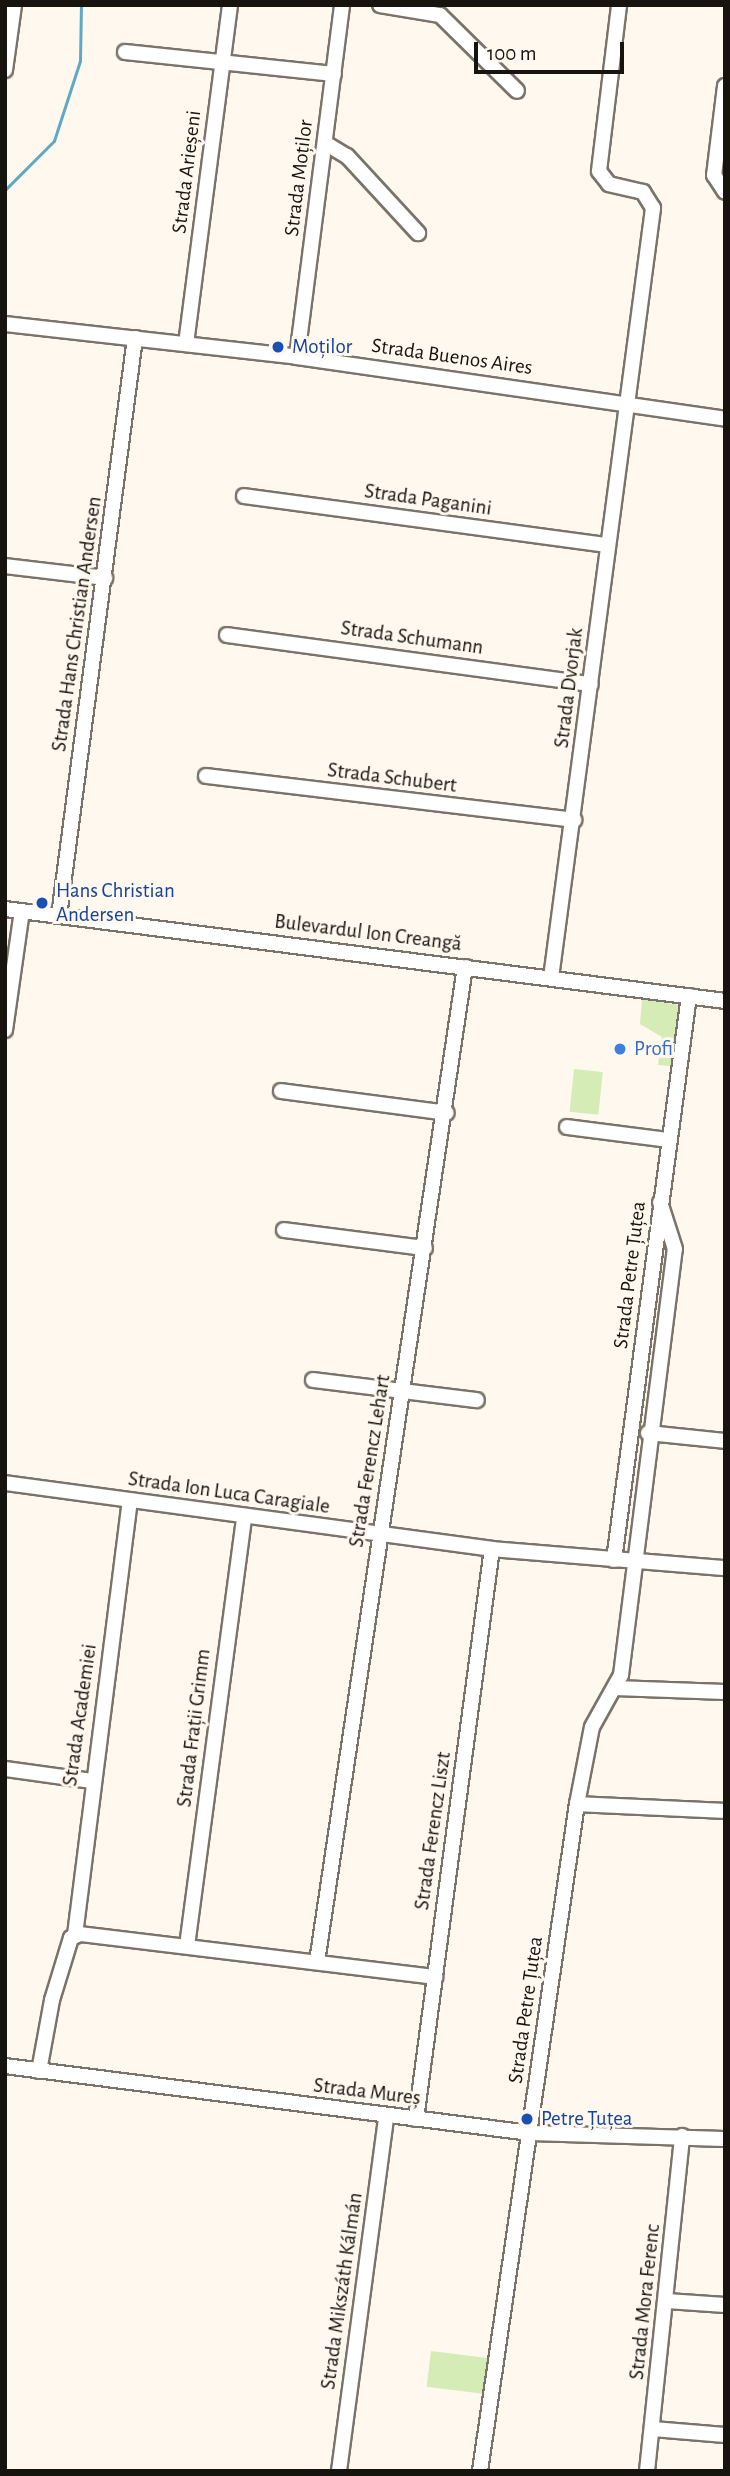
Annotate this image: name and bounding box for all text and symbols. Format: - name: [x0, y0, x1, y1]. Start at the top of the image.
- scale bar: [478, 28, 628, 72]
- text: 100 m: [487, 43, 537, 64]
- street label: Strada Arieșeni: [167, 109, 207, 235]
- street label: Strada Moților: [279, 118, 319, 238]
- street label: Strada Buenos Aires: [370, 333, 534, 381]
- place label: Moților: [292, 334, 352, 360]
- marker: Moților: [270, 339, 286, 355]
- street label: Strada Paganini: [363, 479, 493, 521]
- street label: Strada Hans Christian Andersen: [47, 495, 107, 753]
- street label: Strada Schumann: [339, 616, 485, 660]
- street label: Strada Dvorjak: [549, 627, 589, 749]
- street label: Strada Schubert: [326, 758, 458, 798]
- place label: Hans Christian Andersen: [56, 878, 175, 928]
- marker: Hans Christian Andersen: [34, 895, 50, 911]
- street label: Bulevardul Ion Creangă: [273, 909, 463, 957]
- place label: Profi: [634, 1036, 673, 1062]
- marker: Profi: [612, 1041, 628, 1057]
- street label: Strada Petre Țuțea: [608, 1200, 652, 1350]
- street label: Strada Ferencz Lehart: [344, 1373, 396, 1549]
- street label: Strada Ion Luca Caragiale: [126, 1466, 332, 1520]
- street label: Strada Academiei: [58, 1642, 102, 1788]
- street label: Strada Frații Grimm: [172, 1647, 216, 1809]
- street label: Strada Ferencz Liszt: [409, 1750, 457, 1912]
- street label: Strada Petre Țuțea: [503, 1935, 549, 2085]
- street label: Strada Mureș: [312, 2073, 422, 2111]
- place label: Petre Țuțea: [541, 2106, 633, 2132]
- marker: Petre Țuțea: [519, 2111, 535, 2127]
- street label: Strada Mikszáth Kálmán: [316, 2191, 368, 2391]
- street label: Strada Mora Ferenc: [624, 2223, 666, 2381]

